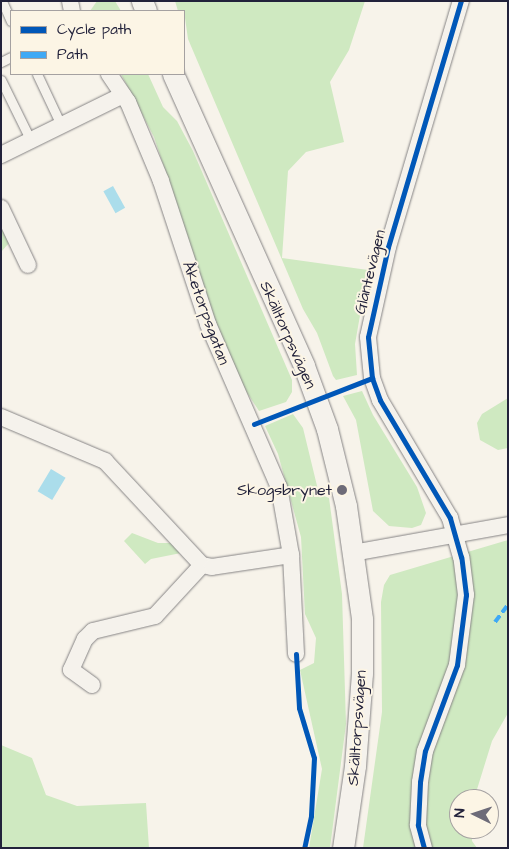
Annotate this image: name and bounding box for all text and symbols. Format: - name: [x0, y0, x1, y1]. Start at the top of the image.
- legend: [10, 10, 185, 75]
- text: Cycle path: [57, 19, 131, 40]
- text: Path: [57, 44, 88, 65]
- street label: Gläntevägen: [350, 228, 390, 316]
- street label: Åketorpsgatan: [178, 259, 234, 367]
- street label: Skälltorpsvägen: [256, 278, 320, 392]
- place label: Skogsbrynet: [237, 480, 332, 500]
- marker: Skogsbrynet: [336, 484, 348, 496]
- street label: Skälltorpsvägen: [343, 670, 371, 786]
- north arrow: [449, 789, 499, 839]
- text: N: [450, 808, 470, 818]

